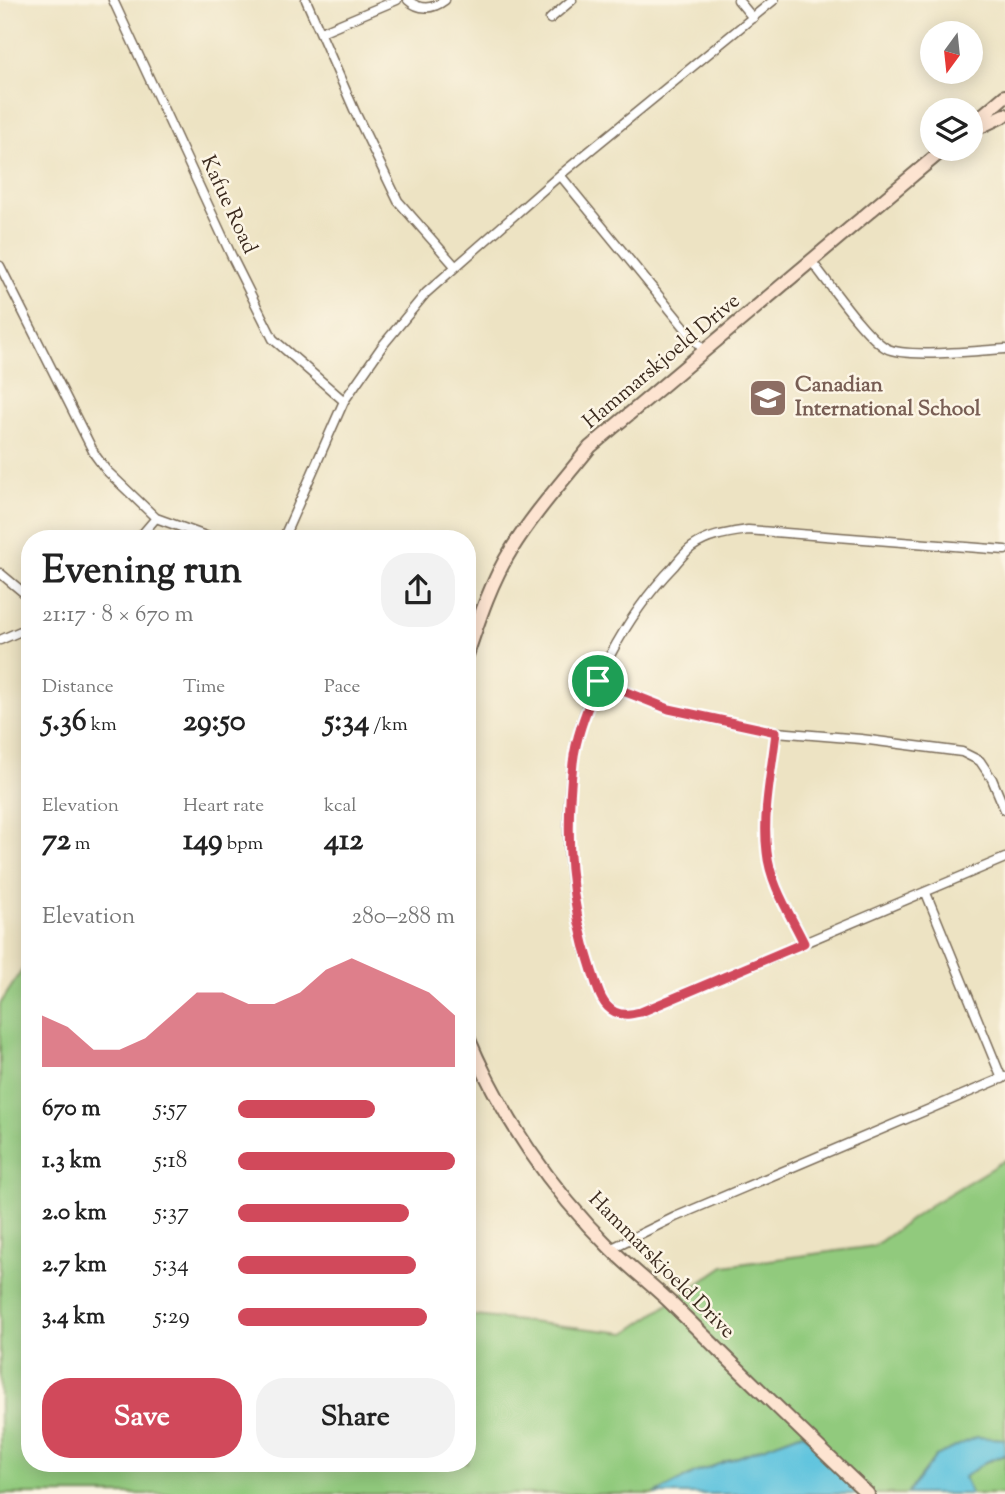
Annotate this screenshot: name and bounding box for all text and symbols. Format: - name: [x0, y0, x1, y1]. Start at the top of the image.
- north arrow: [920, 21, 984, 84]
- map controls: [920, 21, 983, 161]
- button: layers: [920, 98, 983, 161]
- street label: Kafue Road: [192, 151, 264, 259]
- street label: Hammarskjoeld Drive: [577, 287, 747, 437]
- place label: Canadian International School: [795, 371, 981, 425]
- school or university icon: Canadian International School: [747, 377, 789, 419]
- text: Evening run: [42, 546, 242, 600]
- button: share: [381, 553, 455, 627]
- text: 21:17 · 8 × 670 m: [42, 599, 194, 632]
- pin: [568, 651, 628, 711]
- icon: arrive: [579, 662, 617, 700]
- text: Distance: [42, 674, 114, 701]
- text: Time: [183, 674, 225, 701]
- text: Pace: [324, 674, 360, 701]
- text: 5.36: [42, 701, 87, 744]
- text: 29:50: [183, 701, 246, 744]
- text: 5:34: [324, 701, 369, 744]
- text: km: [87, 712, 117, 739]
- text: /km: [369, 712, 408, 739]
- text: Elevation: [42, 793, 119, 820]
- text: Heart rate: [183, 793, 264, 820]
- text: kcal: [324, 793, 357, 820]
- text: 72: [42, 820, 71, 863]
- text: 149: [183, 820, 223, 863]
- text: 412: [324, 820, 363, 863]
- text: m: [71, 831, 91, 858]
- text: bpm: [223, 831, 263, 858]
- text: Elevation: [42, 901, 135, 934]
- text: 280–288 m: [352, 901, 455, 934]
- text: 670 m: [42, 1093, 101, 1126]
- text: 5:57: [154, 1093, 187, 1126]
- text: 1.3 km: [42, 1145, 101, 1178]
- text: 5:18: [154, 1145, 187, 1178]
- street label: Hammarskjoeld Drive: [581, 1186, 741, 1346]
- text: 2.0 km: [42, 1197, 107, 1230]
- text: 5:37: [154, 1197, 189, 1230]
- text: 2.7 km: [42, 1249, 107, 1282]
- text: 5:34: [154, 1249, 189, 1282]
- text: 3.4 km: [42, 1301, 105, 1334]
- text: 5:29: [154, 1301, 190, 1334]
- button: Save: [42, 1378, 242, 1458]
- button: Share: [256, 1378, 455, 1458]

